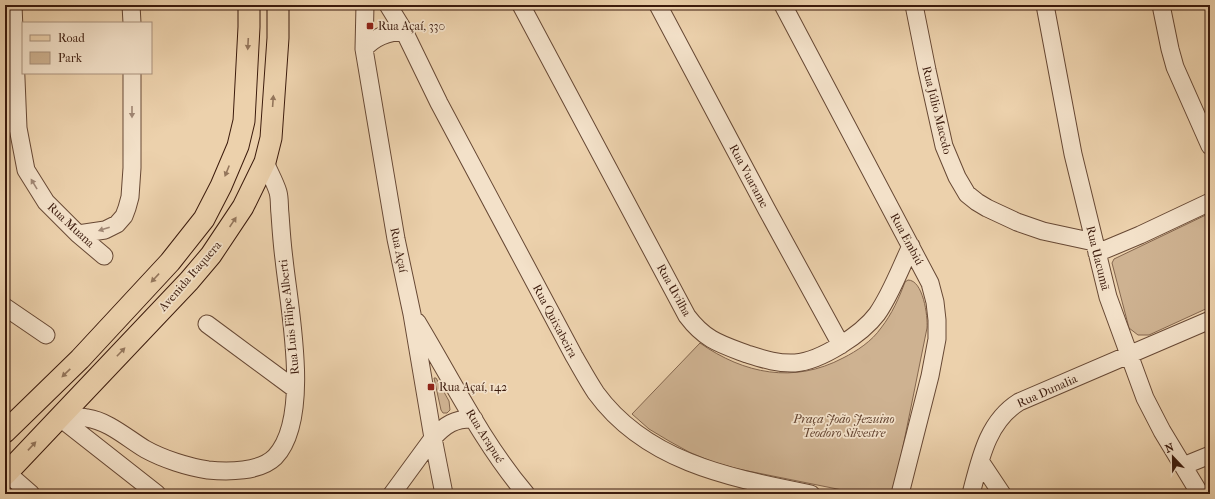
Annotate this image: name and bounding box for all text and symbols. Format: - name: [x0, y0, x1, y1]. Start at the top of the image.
- place label: Rua Açaí, 330: [378, 19, 445, 34]
- marker: Rua Açaí, 330: [365, 21, 375, 31]
- legend: [22, 22, 152, 74]
- text: Road: [58, 31, 85, 45]
- one-way arrow: [245, 38, 251, 51]
- text: Park: [58, 51, 83, 65]
- street label: Rua Júlio Macedo: [919, 64, 955, 156]
- one-way arrow: [270, 95, 277, 107]
- one-way arrow: [129, 106, 135, 119]
- street label: Rua Vuarame: [726, 142, 772, 210]
- one-way arrow: [224, 166, 230, 178]
- one-way arrow: [31, 178, 38, 190]
- street label: Rua Muana: [45, 200, 98, 251]
- street label: Rua Embiú: [887, 210, 927, 268]
- one-way arrow: [229, 217, 237, 227]
- street label: Rua Uacumã: [1083, 224, 1113, 292]
- street label: Rua Açaí: [386, 226, 411, 274]
- one-way arrow: [97, 227, 109, 233]
- street label: Avenida Itaquera: [155, 238, 225, 315]
- street label: Rua Luis Filipe Alberti: [276, 258, 302, 375]
- street label: Rua Uvilha: [654, 261, 694, 319]
- one-way arrow: [150, 273, 160, 283]
- street label: Rua Quixabeira: [530, 282, 580, 361]
- one-way arrow: [116, 347, 126, 357]
- one-way arrow: [61, 368, 71, 378]
- street label: Rua Dunalia: [1015, 371, 1080, 410]
- place label: Rua Açaí, 142: [439, 380, 507, 395]
- marker: Rua Açaí, 142: [426, 382, 436, 392]
- street label: Rua Arapué: [463, 406, 507, 466]
- park label: Praça João Jezuino Teodoro Silvestre: [792, 412, 895, 440]
- north arrow: [1153, 437, 1193, 477]
- text: N: [1163, 440, 1176, 456]
- one-way arrow: [27, 441, 36, 452]

